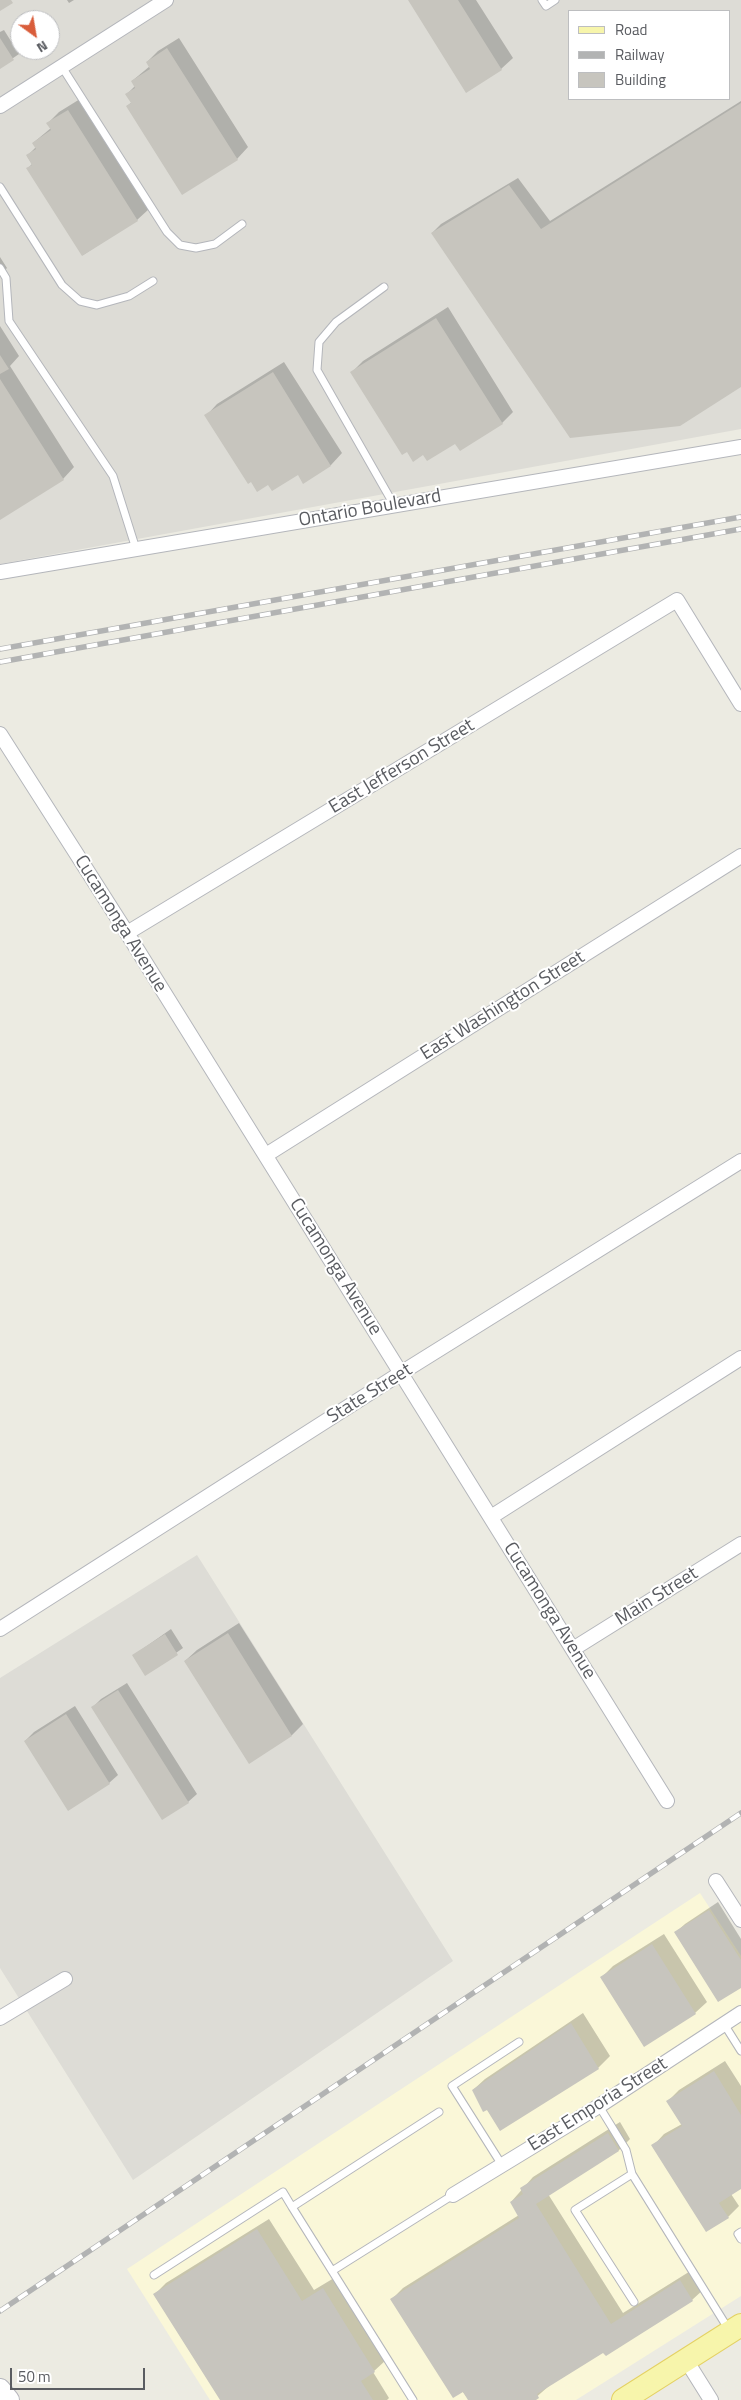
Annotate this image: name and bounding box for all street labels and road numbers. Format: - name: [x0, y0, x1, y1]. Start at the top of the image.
- street label: Ontario Boulevard: [297, 485, 443, 533]
- street label: East Jefferson Street: [325, 715, 479, 819]
- street label: Cucamonga Avenue: [69, 851, 171, 997]
- street label: East Washington Street: [417, 946, 589, 1066]
- street label: Cucamonga Avenue: [284, 1194, 386, 1340]
- street label: State Street: [323, 1359, 417, 1429]
- street label: Cucamonga Avenue: [498, 1538, 600, 1684]
- street label: Main Street: [612, 1563, 702, 1631]
- street label: East Emporia Street: [524, 2053, 672, 2157]

